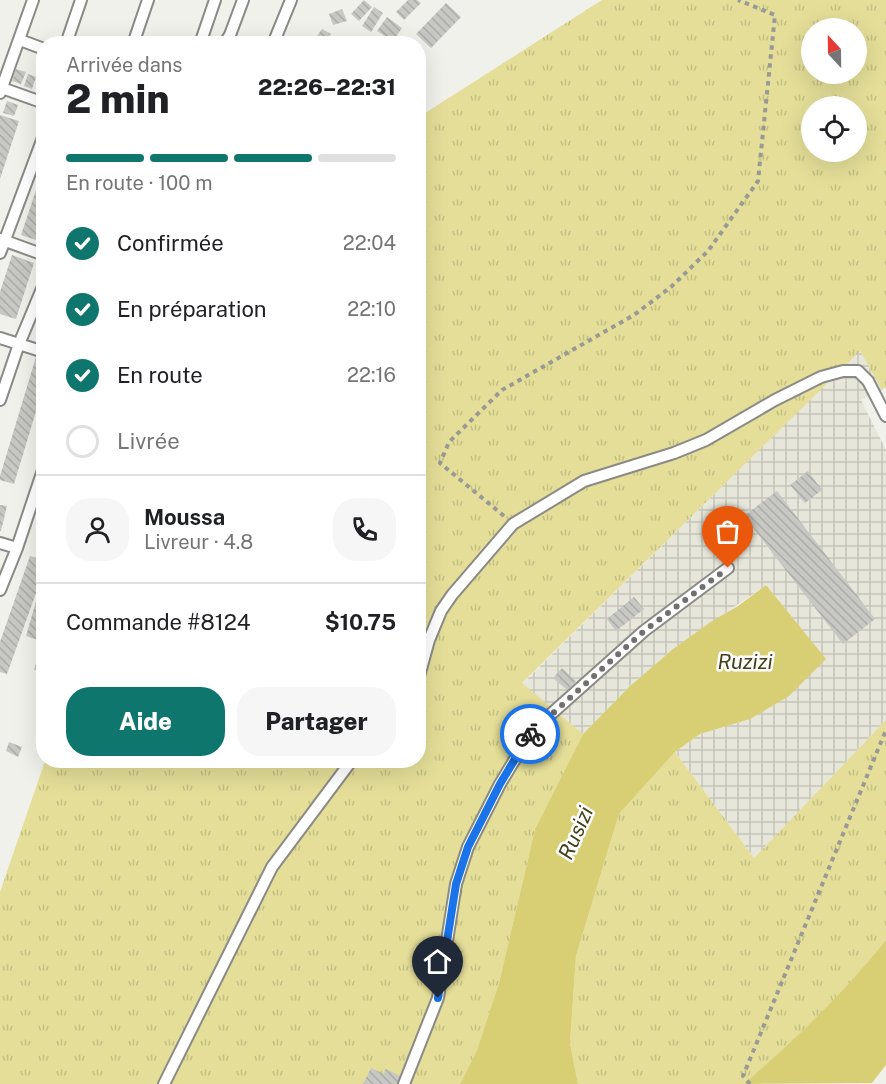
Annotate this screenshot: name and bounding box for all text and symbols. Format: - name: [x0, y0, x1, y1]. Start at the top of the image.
- north arrow: [801, 18, 867, 84]
- map controls: [801, 18, 867, 162]
- text: Arrivée dans: [66, 53, 182, 77]
- text: 22:26–22:31: [258, 74, 396, 100]
- text: 2 min: [66, 76, 170, 122]
- button: locate: [801, 96, 867, 162]
- text: En route · 100 m: [66, 171, 213, 195]
- icon: check: [66, 227, 99, 260]
- text: Confirmée: [117, 230, 224, 256]
- text: 22:04: [343, 231, 396, 255]
- icon: check: [66, 293, 99, 326]
- text: En préparation: [117, 296, 267, 322]
- text: 22:10: [347, 297, 396, 321]
- icon: check: [66, 359, 99, 392]
- text: En route: [117, 362, 203, 388]
- text: 22:16: [347, 363, 396, 387]
- text: Livrée: [117, 428, 180, 454]
- button: person: [66, 498, 129, 561]
- button: phone: [333, 498, 396, 561]
- text: Moussa: [144, 504, 225, 530]
- pin: [702, 506, 753, 568]
- icon: bag: [711, 515, 744, 548]
- text: Livreur · 4.8: [144, 530, 253, 554]
- text: Commande #8124: [66, 609, 251, 635]
- text: $10.75: [325, 609, 396, 635]
- water label: Ruzizi: [717, 649, 773, 674]
- button: Aide: [66, 687, 225, 756]
- button: Partager: [237, 687, 396, 756]
- courier: [500, 704, 560, 764]
- icon: bike: [514, 718, 547, 751]
- water label: Rusizi: [553, 802, 598, 863]
- pin: [412, 936, 463, 998]
- icon: home: [421, 945, 454, 978]

